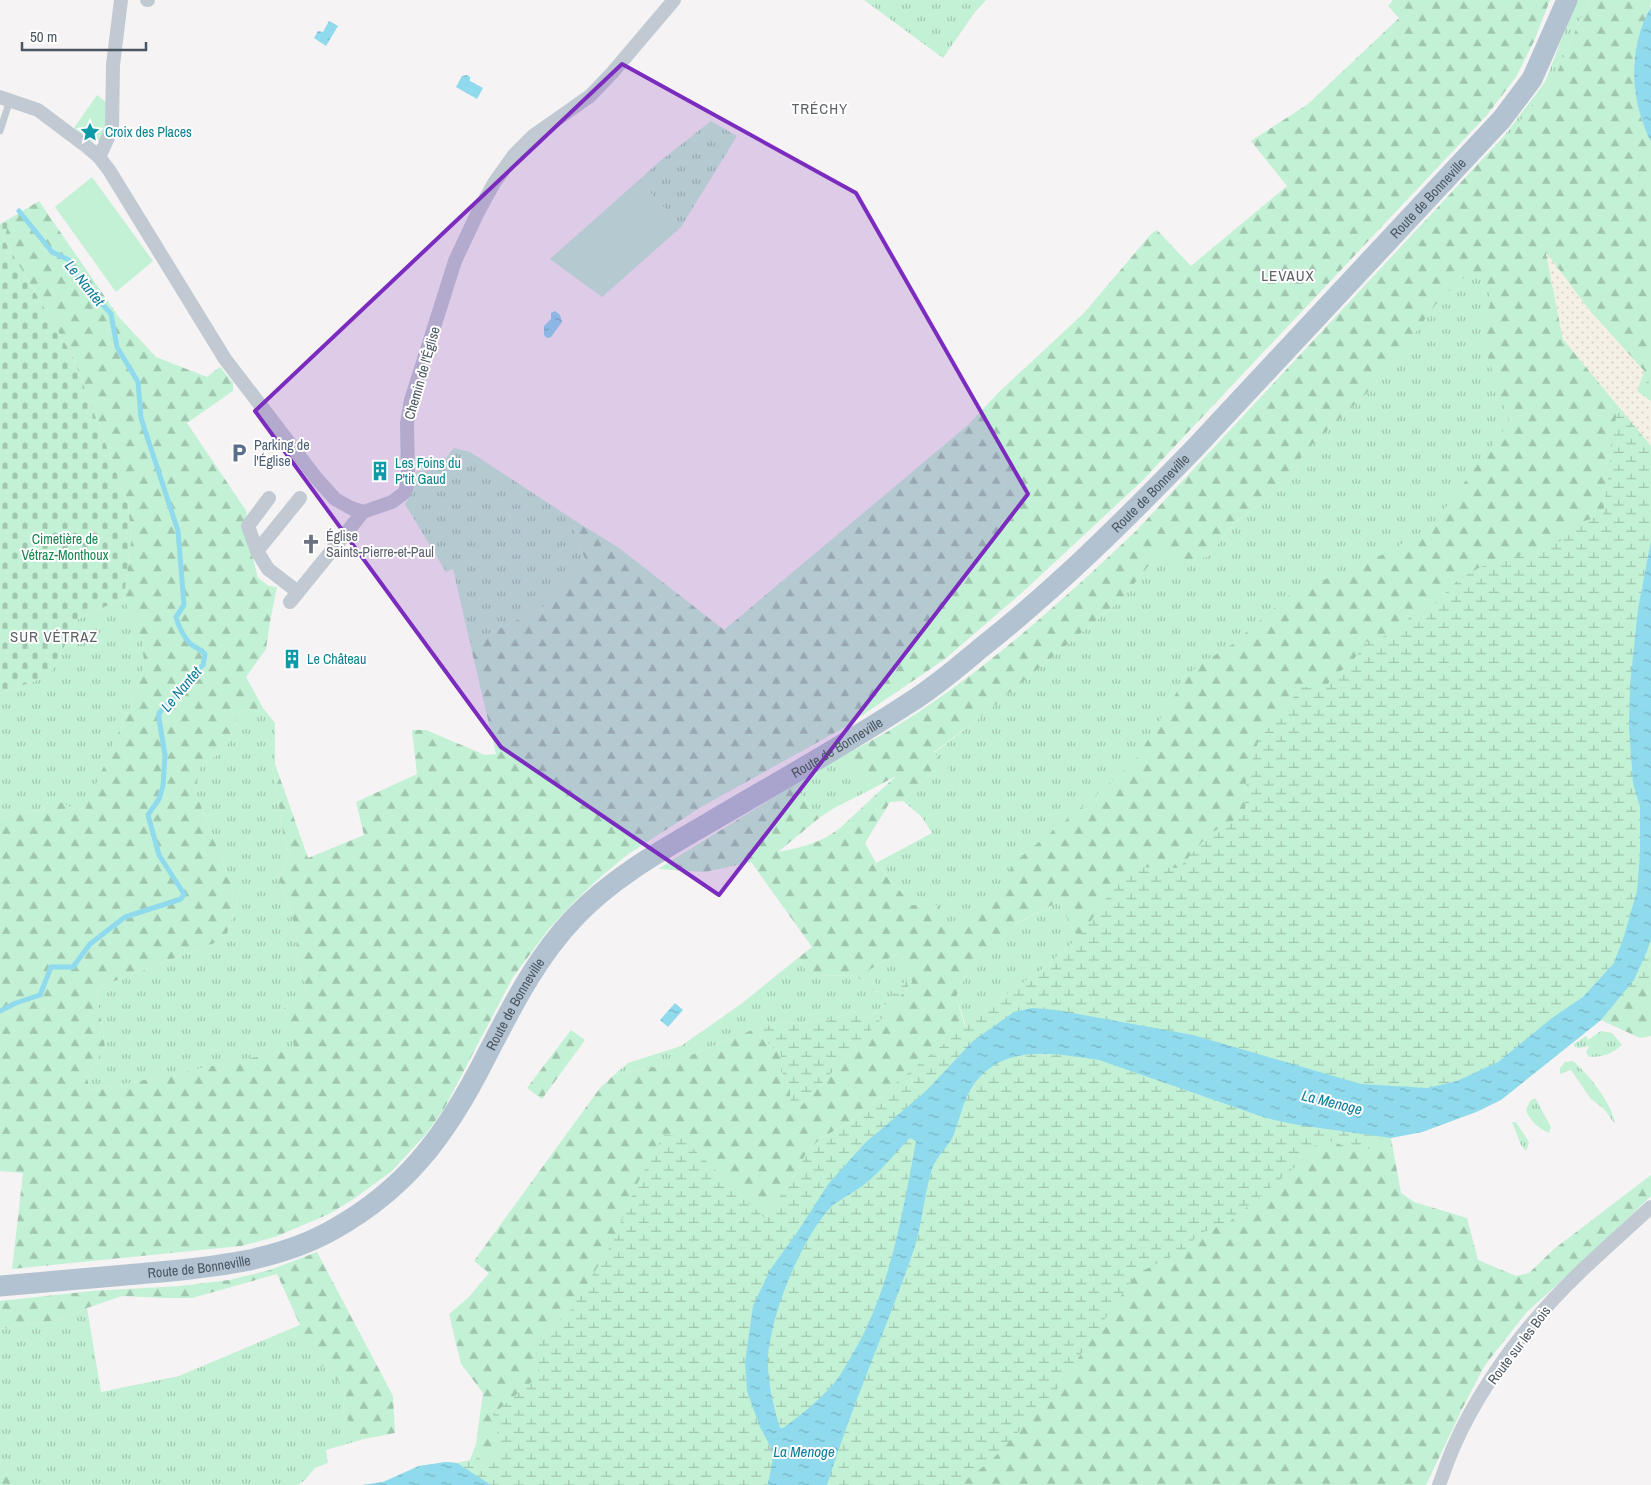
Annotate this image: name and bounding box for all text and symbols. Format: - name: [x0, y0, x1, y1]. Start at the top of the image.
- scale bar: [22, 20, 146, 52]
- text: 50 m: [30, 26, 57, 47]
- district label: TRÉCHY: [792, 98, 848, 119]
- place icon: Croix des Places: [79, 121, 101, 143]
- place label: Croix des Places: [105, 123, 192, 141]
- street label: Route de Bonneville: [1386, 154, 1470, 242]
- water label: Le Nantet: [60, 256, 110, 311]
- district label: LEVAUX: [1261, 265, 1315, 286]
- street label: Chemin de l'Église: [400, 324, 444, 422]
- place label: Parking de l'Église: [254, 436, 310, 470]
- parking icon: Parking de l'Église: [228, 442, 250, 464]
- street label: Route de Bonneville: [1107, 450, 1193, 536]
- place label: Les Foins du P'tit Gaud: [395, 454, 461, 488]
- building icon: Les Foins du P'tit Gaud: [369, 460, 391, 482]
- place label: Église Saints-Pierre-et-Paul: [326, 527, 434, 561]
- park label: Cimetière de Vétraz-Monthoux: [22, 530, 109, 564]
- church icon: Église Saints-Pierre-et-Paul: [300, 533, 322, 555]
- district label: SUR VÉTRAZ: [10, 626, 98, 647]
- building icon: Le Château: [281, 648, 303, 670]
- place label: Le Château: [307, 650, 366, 668]
- water label: Le Nantet: [156, 661, 207, 716]
- street label: Route de Bonneville: [788, 713, 886, 782]
- street label: Route de Bonneville: [482, 954, 548, 1053]
- water label: La Menoge: [1300, 1084, 1365, 1120]
- street label: Route de Bonneville: [147, 1251, 252, 1282]
- street label: Route sur les Bois: [1484, 1302, 1555, 1388]
- water label: La Menoge: [773, 1441, 835, 1462]

